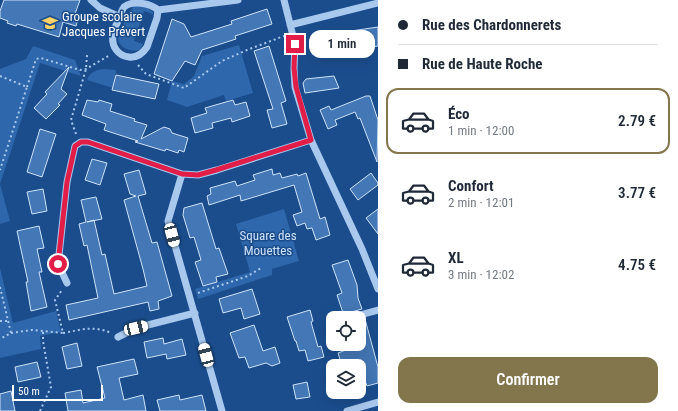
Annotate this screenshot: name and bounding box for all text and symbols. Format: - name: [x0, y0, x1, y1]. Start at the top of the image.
- place label: Groupe scolaire Jacques Prévert: [62, 9, 145, 39]
- school or university icon: Groupe scolaire Jacques Prévert: [41, 14, 59, 32]
- text: Rue des Chardonnerets: [422, 16, 561, 34]
- callout: 1 min: [309, 30, 375, 58]
- route end: [286, 35, 304, 53]
- text: 1 min: [328, 36, 356, 51]
- text: Rue de Haute Roche: [422, 55, 542, 73]
- icon: car: [400, 103, 436, 139]
- text: Éco: [448, 105, 470, 123]
- text: 2.79 €: [618, 112, 656, 130]
- text: 1 min · 12:00: [448, 123, 514, 138]
- icon: car: [400, 175, 436, 211]
- text: Confort: [448, 177, 494, 195]
- text: 3.77 €: [618, 184, 656, 202]
- text: 2 min · 12:01: [448, 195, 514, 210]
- car: [163, 222, 181, 248]
- park label: Square des Mouettes: [239, 228, 297, 258]
- icon: car: [400, 247, 436, 283]
- text: XL: [448, 249, 464, 267]
- route start: [49, 255, 67, 273]
- text: 4.75 €: [618, 256, 656, 274]
- text: 3 min · 12:02: [448, 267, 514, 282]
- map controls: [326, 311, 366, 399]
- button: locate: [326, 311, 366, 351]
- car: [123, 319, 149, 337]
- car: [197, 342, 215, 368]
- button: Confirmer: [398, 357, 658, 403]
- button: layers: [326, 359, 366, 399]
- scale bar: [12, 383, 103, 402]
- text: 50 m: [18, 385, 40, 398]

